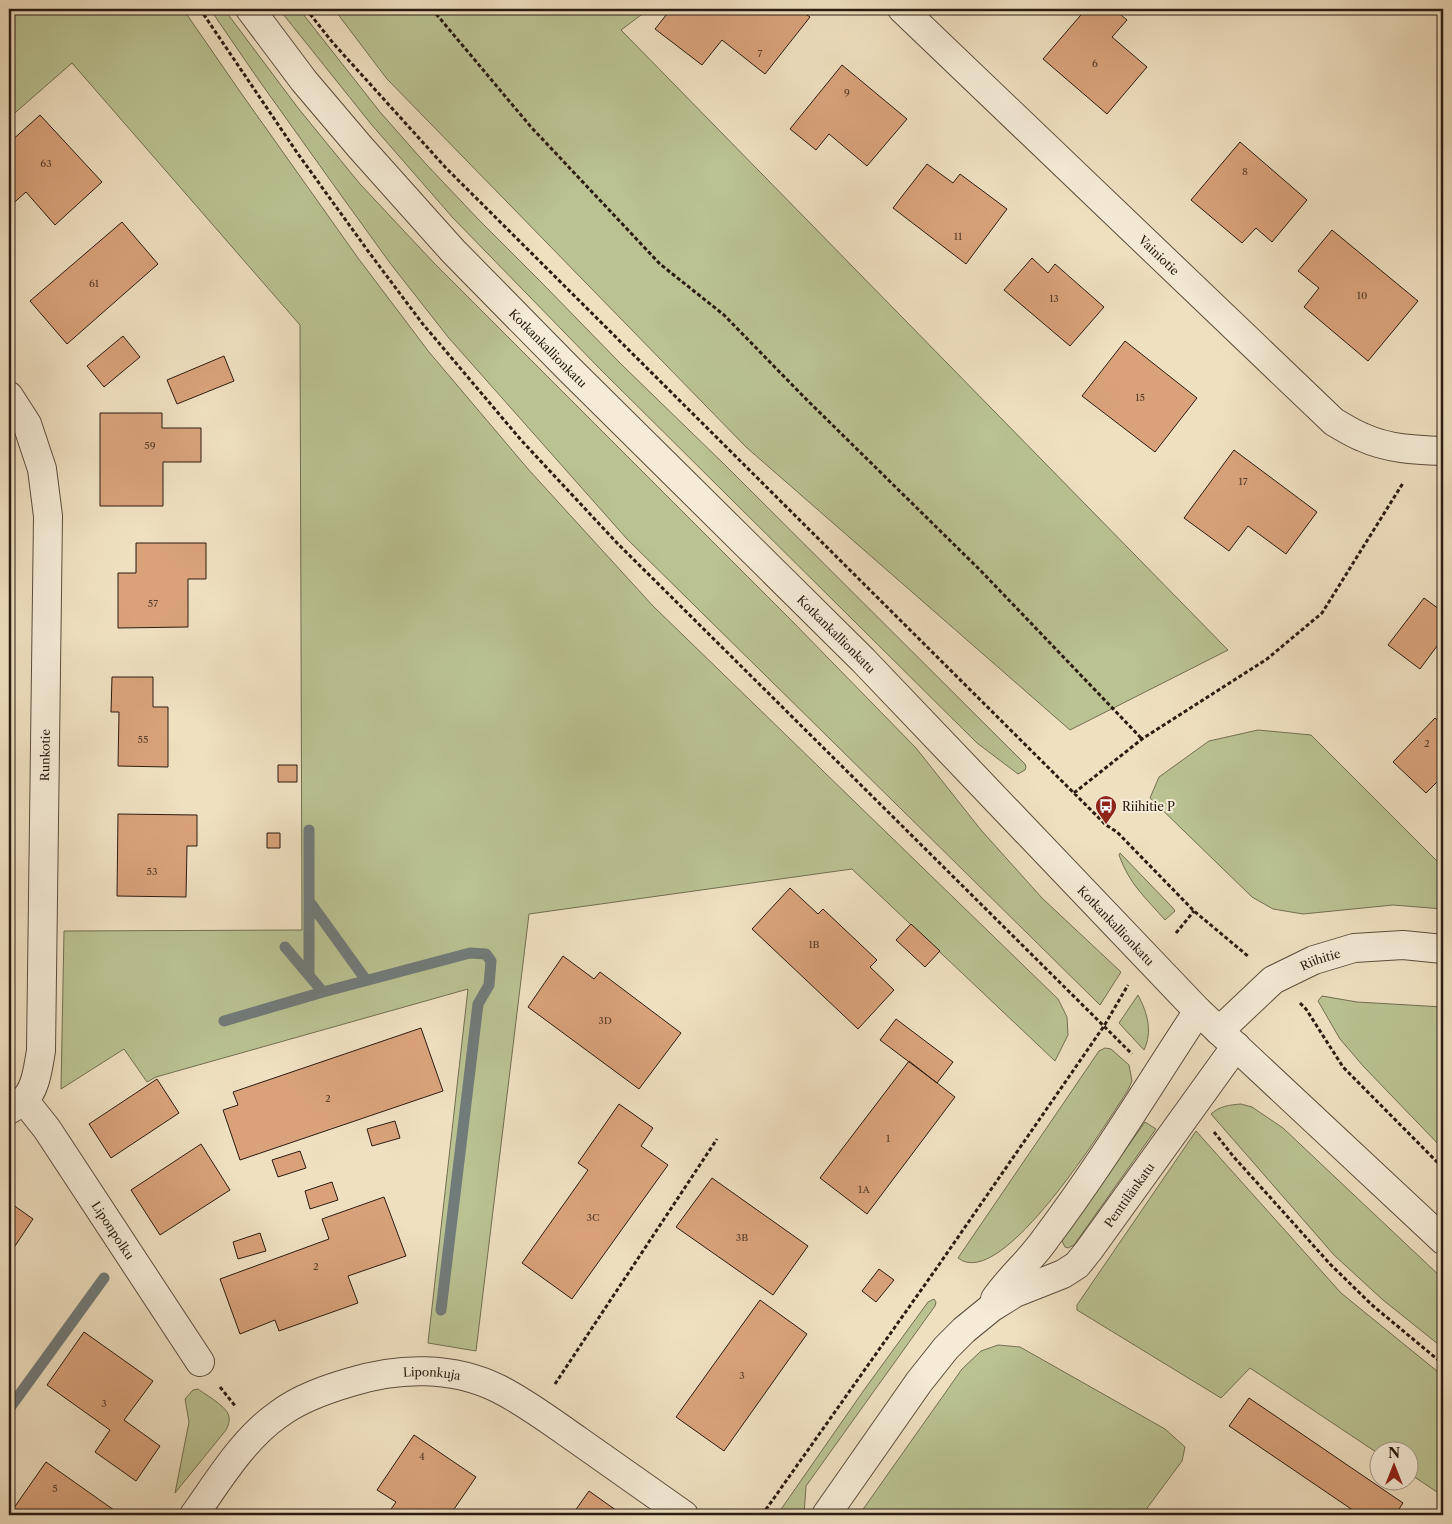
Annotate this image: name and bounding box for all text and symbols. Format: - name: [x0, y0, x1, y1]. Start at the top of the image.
- house number: 7: [758, 47, 763, 60]
- house number: 6: [1092, 57, 1098, 70]
- house number: 9: [844, 86, 850, 99]
- house number: 63: [40, 157, 52, 170]
- house number: 8: [1242, 165, 1248, 178]
- house number: 11: [954, 230, 963, 243]
- street label: Vainiotie: [1135, 231, 1183, 278]
- house number: 61: [89, 277, 100, 290]
- house number: 10: [1357, 289, 1367, 302]
- house number: 13: [1049, 292, 1059, 305]
- street label: Kotkankallionkatu: [506, 305, 591, 391]
- house number: 15: [1135, 391, 1145, 404]
- house number: 59: [144, 439, 156, 452]
- house number: 17: [1238, 475, 1248, 488]
- street label: Kotkankallionkatu: [794, 592, 879, 677]
- house number: 57: [148, 597, 158, 610]
- street label: Runkotie: [37, 729, 53, 781]
- house number: 55: [138, 733, 148, 746]
- house number: 2: [1424, 737, 1430, 750]
- bus stop icon: Riihitie P: [1094, 794, 1118, 825]
- place label: Riihitie P: [1122, 799, 1175, 814]
- house number: 53: [147, 865, 157, 878]
- street label: Kotkankallionkatu: [1075, 882, 1158, 969]
- house number: 1B: [808, 938, 820, 951]
- street label: Riihitie: [1297, 945, 1342, 973]
- house number: 3D: [598, 1014, 612, 1027]
- house number: 2: [325, 1092, 331, 1105]
- house number: 1: [886, 1132, 891, 1145]
- street label: Penttilänkatu: [1101, 1159, 1158, 1230]
- house number: 1A: [858, 1183, 871, 1196]
- street label: Liponpolku: [89, 1198, 138, 1263]
- house number: 3C: [586, 1211, 600, 1224]
- house number: 3B: [736, 1231, 748, 1244]
- house number: 2: [313, 1260, 319, 1273]
- street label: Liponkuja: [403, 1364, 463, 1383]
- house number: 3: [739, 1369, 745, 1382]
- house number: 3: [101, 1397, 107, 1410]
- north arrow: [1370, 1442, 1420, 1492]
- text: N: [1388, 1444, 1400, 1462]
- house number: 4: [419, 1450, 425, 1463]
- house number: 5: [52, 1482, 58, 1495]

